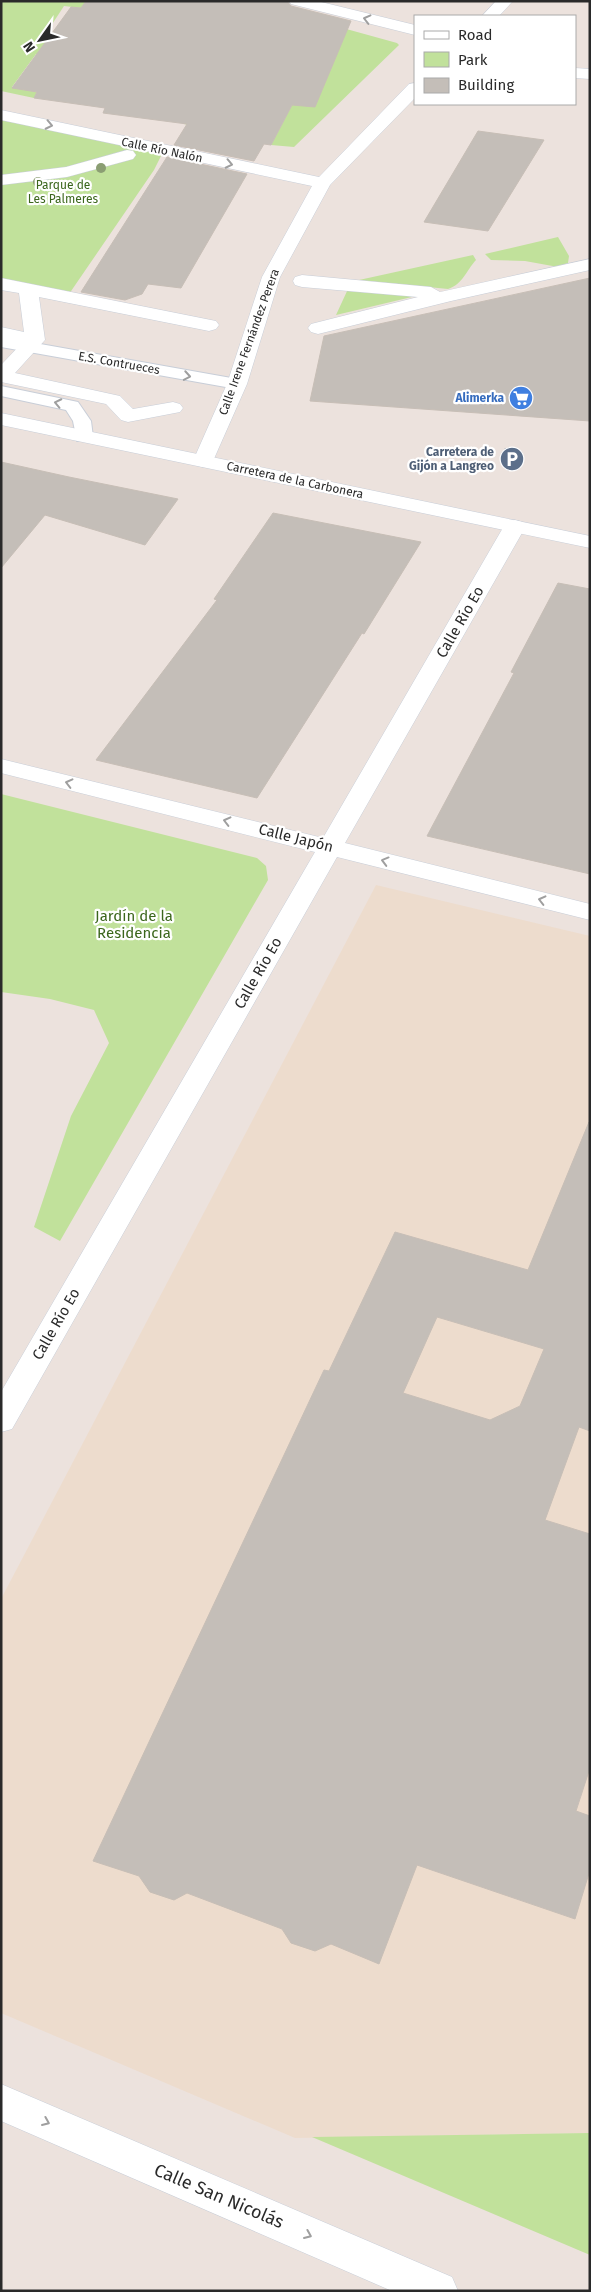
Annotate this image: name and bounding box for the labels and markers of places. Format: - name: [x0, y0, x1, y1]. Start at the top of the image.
- supermarket icon: Alimerka: [508, 385, 534, 411]
- place label: Alimerka: [454, 391, 504, 405]
- place label: Carretera de Gijón a Langreo: [409, 445, 494, 473]
- parking icon: Carretera de Gijón a Langreo: [499, 446, 525, 472]

